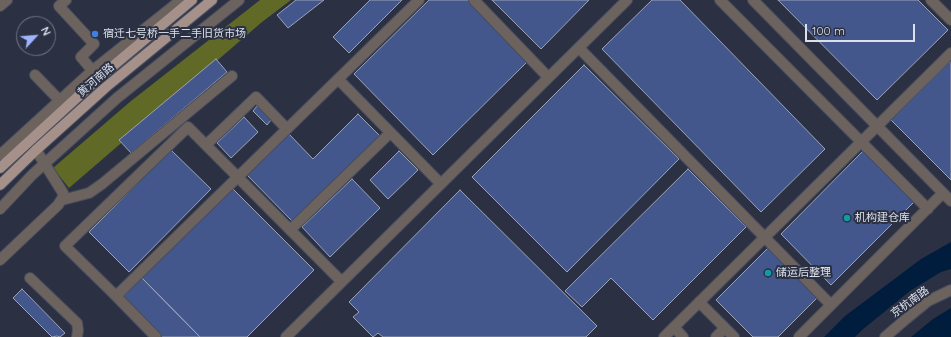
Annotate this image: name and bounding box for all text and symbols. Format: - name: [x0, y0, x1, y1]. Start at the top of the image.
- north arrow: [16, 16, 56, 56]
- scale bar: [807, 16, 917, 42]
- text: 100 m: [812, 23, 845, 38]
- text: N: [38, 24, 54, 38]
- place label: 宿迁七号桥一手二手旧货市场: [103, 27, 246, 41]
- marker: 宿迁七号桥一手二手旧货市场: [90, 29, 100, 39]
- street label: 黄河南路: [75, 61, 117, 99]
- place label: 机构建仓库: [855, 211, 910, 225]
- marker: 机构建仓库: [842, 213, 852, 223]
- place label: 储运后整理: [776, 266, 831, 280]
- marker: 储运后整理: [763, 268, 773, 278]
- street label: 京杭南路: [888, 284, 932, 320]

